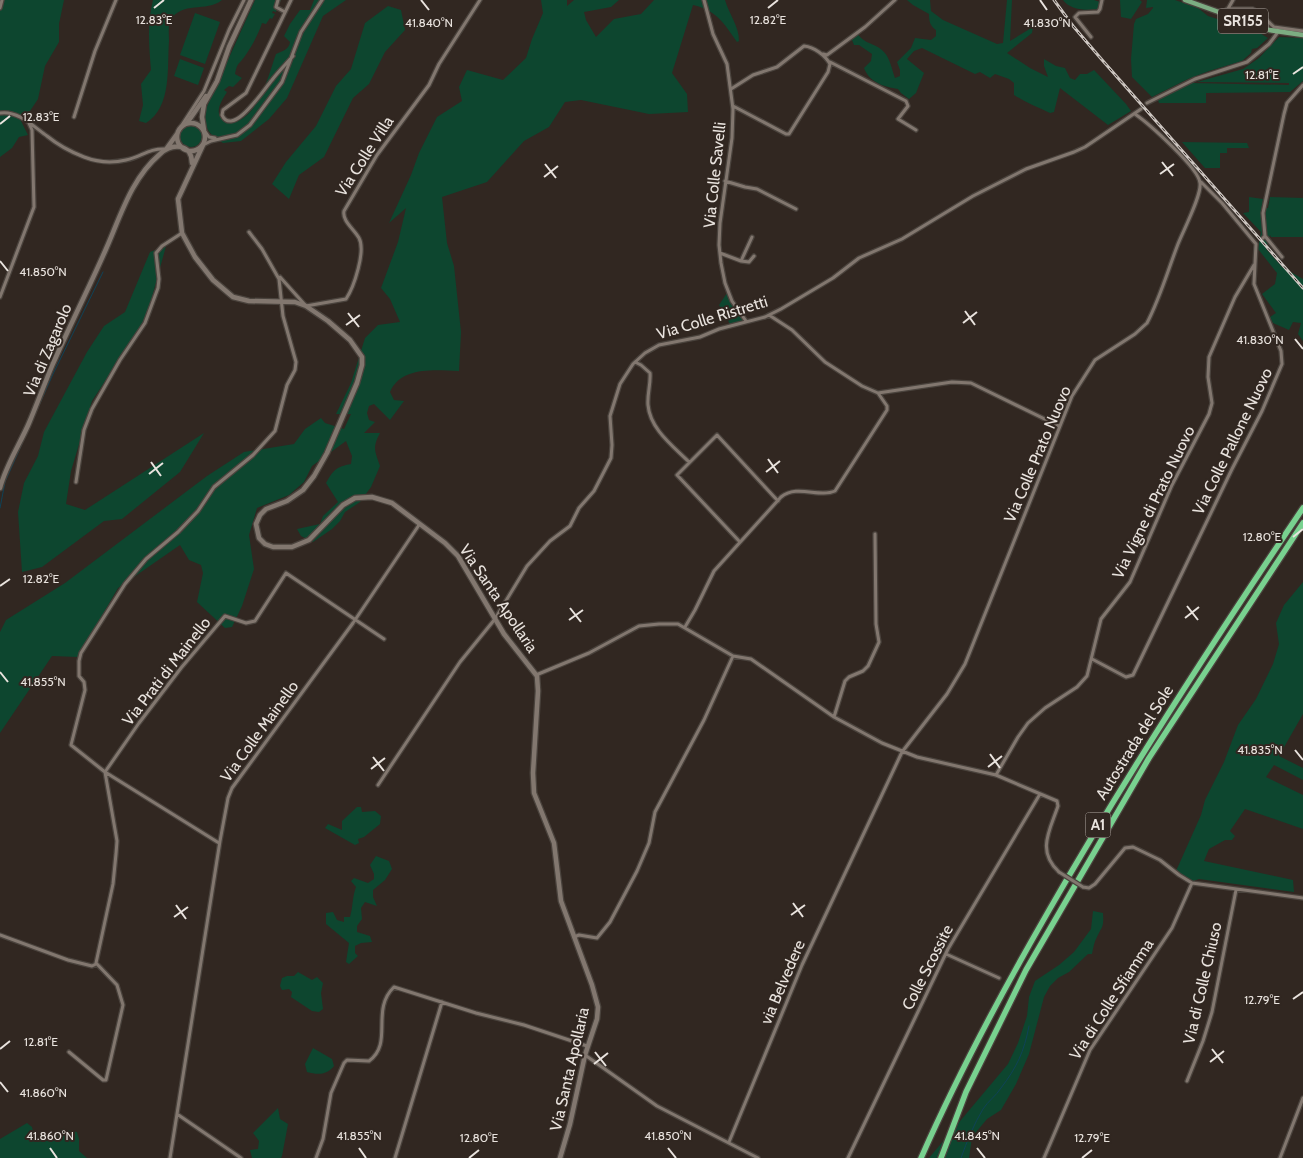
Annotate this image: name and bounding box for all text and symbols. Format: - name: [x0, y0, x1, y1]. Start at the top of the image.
- road number: SR155: [1218, 8, 1268, 34]
- text: 12.83°E: [136, 12, 173, 27]
- text: 12.82°E: [750, 12, 787, 27]
- text: 41.840°N: [405, 15, 453, 30]
- text: 41.830°N: [1023, 15, 1071, 30]
- text: 12.81°E: [1245, 67, 1279, 82]
- text: 12.83°E: [23, 109, 60, 124]
- street label: Via Colle Villa: [331, 112, 398, 200]
- street label: Via Colle Savelli: [699, 121, 730, 229]
- text: 41.850°N: [19, 264, 67, 279]
- street label: Via Colle Ristretti: [654, 292, 770, 343]
- street label: Via di Zagarolo: [19, 301, 76, 400]
- text: 41.830°N: [1236, 332, 1284, 347]
- street label: Via Colle Pallone Nuovo: [1189, 364, 1276, 518]
- street label: Via Colle Prato Nuovo: [1000, 383, 1075, 525]
- street label: Via Vigne di Prato Nuovo: [1108, 423, 1199, 582]
- text: 12.80°E: [1243, 529, 1282, 544]
- street label: Via Santa Apollaria: [455, 540, 542, 656]
- text: 12.82°E: [23, 571, 60, 586]
- street label: Via Prati di Mainello: [118, 613, 215, 729]
- text: 41.855°N: [20, 674, 66, 689]
- street label: Via Colle Mainello: [216, 677, 303, 786]
- street label: Autostrada del Sole: [1092, 681, 1177, 803]
- text: 41.835°N: [1237, 742, 1283, 757]
- road number: A1: [1086, 812, 1110, 838]
- street label: Via di Colle Chiuso: [1179, 920, 1226, 1046]
- street label: Colle Scossite: [898, 921, 957, 1013]
- street label: Via di Colle Sfiamma: [1065, 935, 1158, 1063]
- street label: via Belvedere: [756, 937, 809, 1027]
- text: 12.79°E: [1244, 992, 1280, 1007]
- street label: Via Santa Apollaria: [546, 1005, 593, 1133]
- text: 12.81°E: [24, 1034, 58, 1049]
- text: 41.860°N: [19, 1085, 67, 1100]
- text: 41.860°N: [26, 1128, 74, 1143]
- text: 41.855°N: [336, 1128, 382, 1143]
- text: 41.850°N: [644, 1128, 692, 1143]
- text: 41.845°N: [954, 1128, 1000, 1143]
- text: 12.80°E: [460, 1130, 499, 1145]
- text: 12.79°E: [1074, 1130, 1110, 1145]

